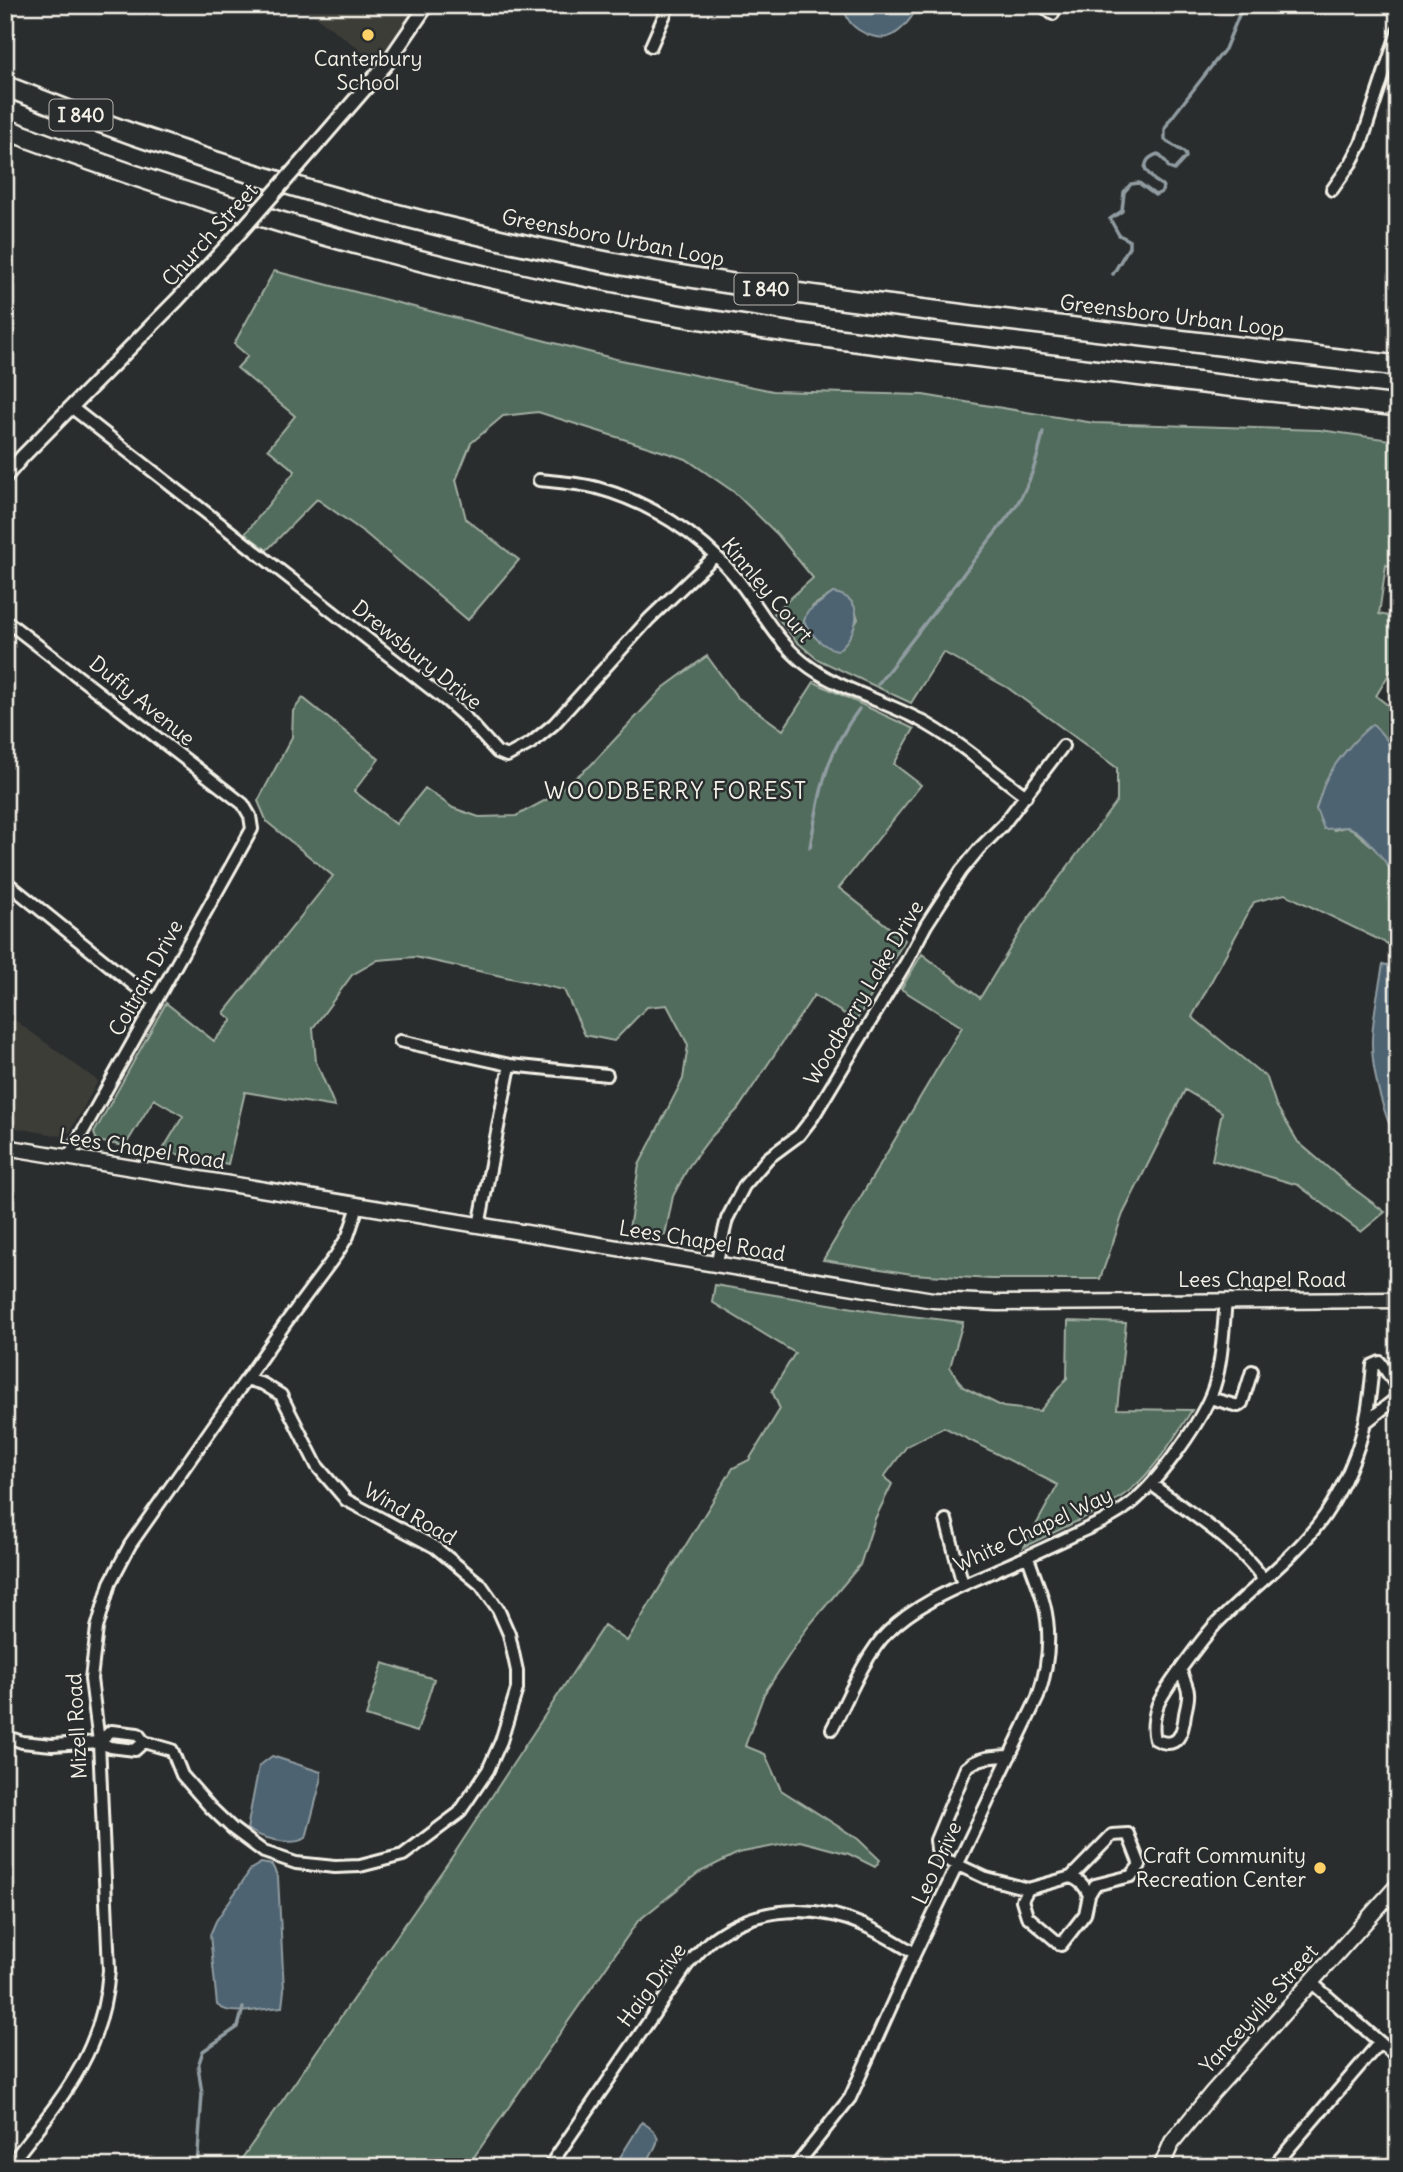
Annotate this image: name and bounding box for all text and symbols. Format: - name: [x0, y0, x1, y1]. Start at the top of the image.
- marker: Canterbury School: [360, 27, 376, 43]
- place label: Canterbury School: [314, 45, 422, 96]
- road number: I 840: [50, 99, 112, 130]
- street label: Church Street: [156, 177, 263, 292]
- street label: Greensboro Urban Loop: [499, 203, 727, 272]
- road number: I 840: [734, 274, 798, 304]
- street label: Greensboro Urban Loop: [1058, 288, 1286, 343]
- street label: Kinnley Court: [716, 532, 819, 647]
- street label: Drewsbury Drive: [347, 594, 488, 715]
- street label: Duffy Avenue: [84, 650, 201, 751]
- district label: WOODBERRY FOREST: [544, 776, 808, 805]
- street label: Woodberry Lake Drive: [798, 895, 929, 1090]
- street label: Coltrain Drive: [102, 915, 189, 1041]
- street label: Lees Chapel Road: [57, 1122, 227, 1175]
- street label: Lees Chapel Road: [617, 1214, 787, 1267]
- street label: Lees Chapel Road: [1178, 1266, 1346, 1293]
- street label: Wind Road: [359, 1476, 461, 1551]
- street label: White Chapel Way: [949, 1481, 1117, 1578]
- street label: Mizell Road: [60, 1672, 93, 1780]
- street label: Leo Drive: [906, 1817, 967, 1909]
- place label: Craft Community Recreation Center: [1136, 1842, 1306, 1893]
- marker: Craft Community Recreation Center: [1312, 1860, 1328, 1876]
- street label: Haig Drive: [611, 1937, 692, 2032]
- street label: Yanceyville Street: [1194, 1938, 1324, 2079]

